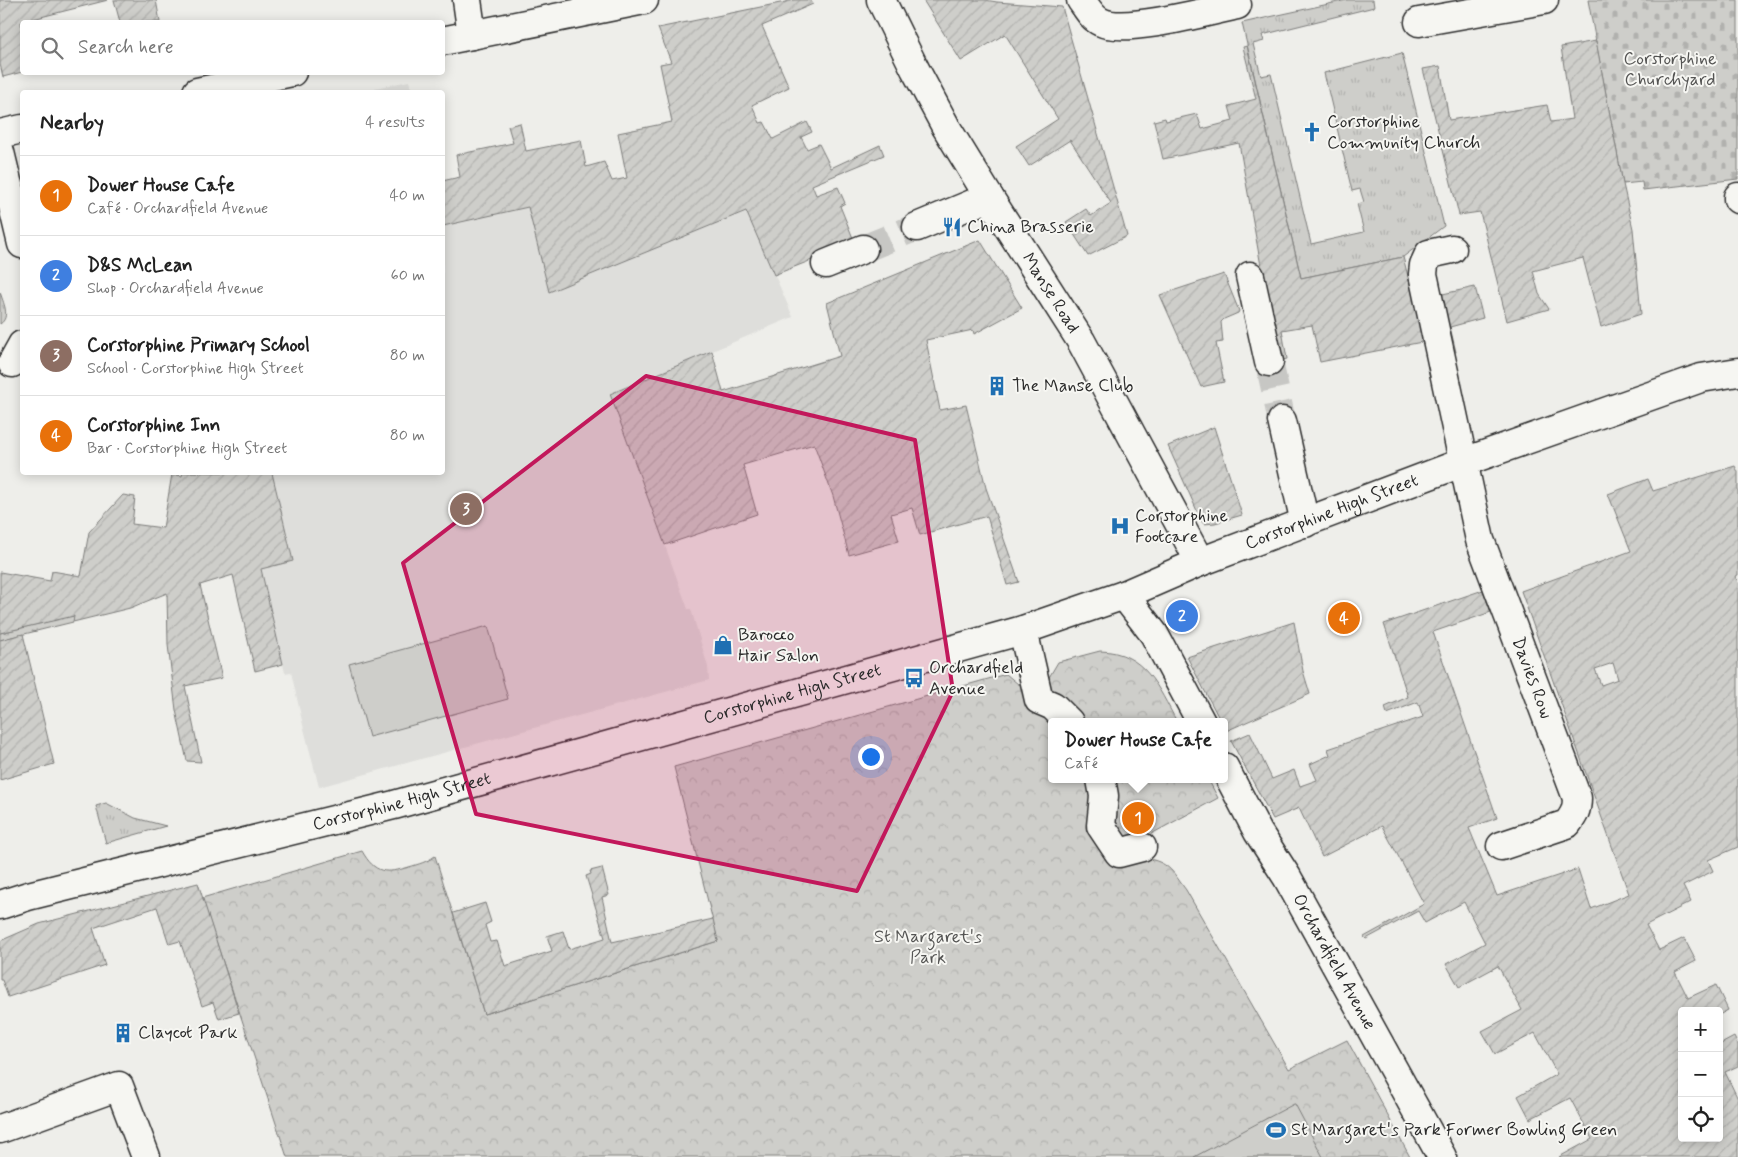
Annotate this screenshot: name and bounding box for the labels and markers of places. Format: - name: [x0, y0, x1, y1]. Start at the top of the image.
- place label: Corstorphine Community Church: [1327, 110, 1480, 155]
- church icon: Corstorphine Community Church: [1301, 121, 1323, 143]
- place label: China Brasserie: [967, 215, 1094, 239]
- restaurant icon: China Brasserie: [941, 216, 963, 238]
- place label: The Manse Club: [1012, 374, 1133, 398]
- building icon: The Manse Club: [986, 375, 1008, 397]
- pin: 3: [450, 490, 482, 528]
- place label: Corstorphine Footcare: [1135, 504, 1228, 549]
- hospital icon: Corstorphine Footcare: [1109, 515, 1131, 537]
- pin: 2: [1166, 597, 1198, 635]
- pin: 4: [1328, 599, 1360, 637]
- place label: Barocco Hair Salon: [738, 623, 819, 668]
- shop icon: Barocco Hair Salon: [712, 634, 734, 656]
- place label: Orchardfield Avenue: [929, 656, 1023, 701]
- bus stop icon: Orchardfield Avenue: [903, 667, 925, 689]
- pin: 1: [1122, 799, 1154, 837]
- place label: Claycot Park: [138, 1021, 238, 1045]
- building icon: Claycot Park: [112, 1022, 134, 1044]
- place label: St Margaret's Park Former Bowling Green: [1291, 1118, 1617, 1144]
- sports icon: St Margaret's Park Former Bowling Green: [1265, 1119, 1287, 1141]

